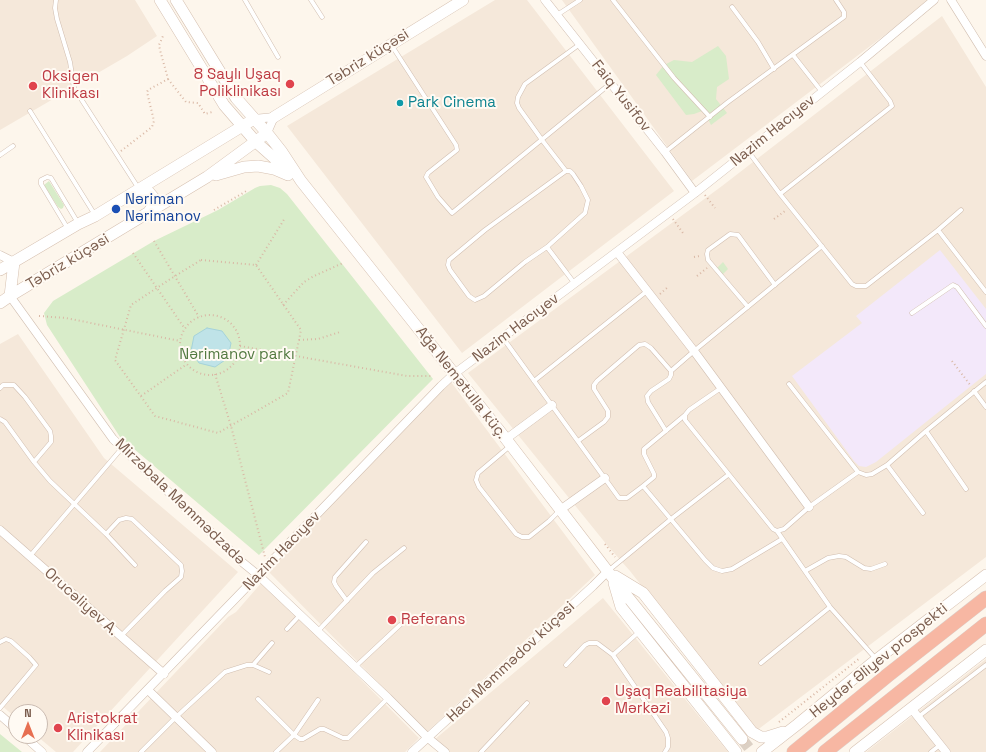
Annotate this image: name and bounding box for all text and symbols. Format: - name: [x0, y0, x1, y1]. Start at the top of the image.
- street label: Təbriz küçəsi: [324, 26, 412, 90]
- street label: Faiq Yusifov: [587, 57, 655, 135]
- place label: 8 Saylı Uşaq Poliklinikası: [194, 66, 281, 101]
- place label: Oksigen Klinikası: [42, 68, 99, 103]
- marker: 8 Saylı Uşaq Poliklinikası: [284, 78, 296, 90]
- marker: Oksigen Klinikası: [27, 80, 39, 92]
- street label: Nazim Hacıyev: [727, 91, 819, 171]
- place label: Park Cinema: [408, 94, 496, 112]
- marker: Park Cinema: [395, 98, 405, 108]
- place label: Nəriman Nərimanov: [125, 191, 201, 226]
- marker: Nəriman Nərimanov: [110, 203, 122, 215]
- street label: Təbriz küçəsi: [23, 230, 113, 294]
- street label: Nazim Hacıyev: [469, 290, 563, 366]
- street label: Ağa Nemətulla küç.: [412, 323, 510, 443]
- park label: Nərimanov parkı: [179, 346, 295, 364]
- street label: Mirzəbala Məmmədzadə: [111, 435, 249, 569]
- street label: Nazim Hacıyev: [240, 507, 324, 595]
- street label: Orucəliyev A.: [40, 564, 122, 640]
- street label: Hacı Məmmədov küçəsi: [443, 598, 579, 726]
- street label: Heydər Əliyev prospekti: [806, 600, 952, 722]
- place label: Referans: [401, 611, 465, 629]
- marker: Referans: [386, 614, 398, 626]
- place label: Uşaq Reabilitasiya Mərkəzi: [615, 683, 747, 718]
- marker: Uşaq Reabilitasiya Mərkəzi: [600, 695, 612, 707]
- north arrow: [8, 704, 48, 744]
- text: N: [24, 706, 32, 720]
- place label: Aristokrat Klinikası: [67, 710, 138, 745]
- marker: Aristokrat Klinikası: [52, 722, 64, 734]

